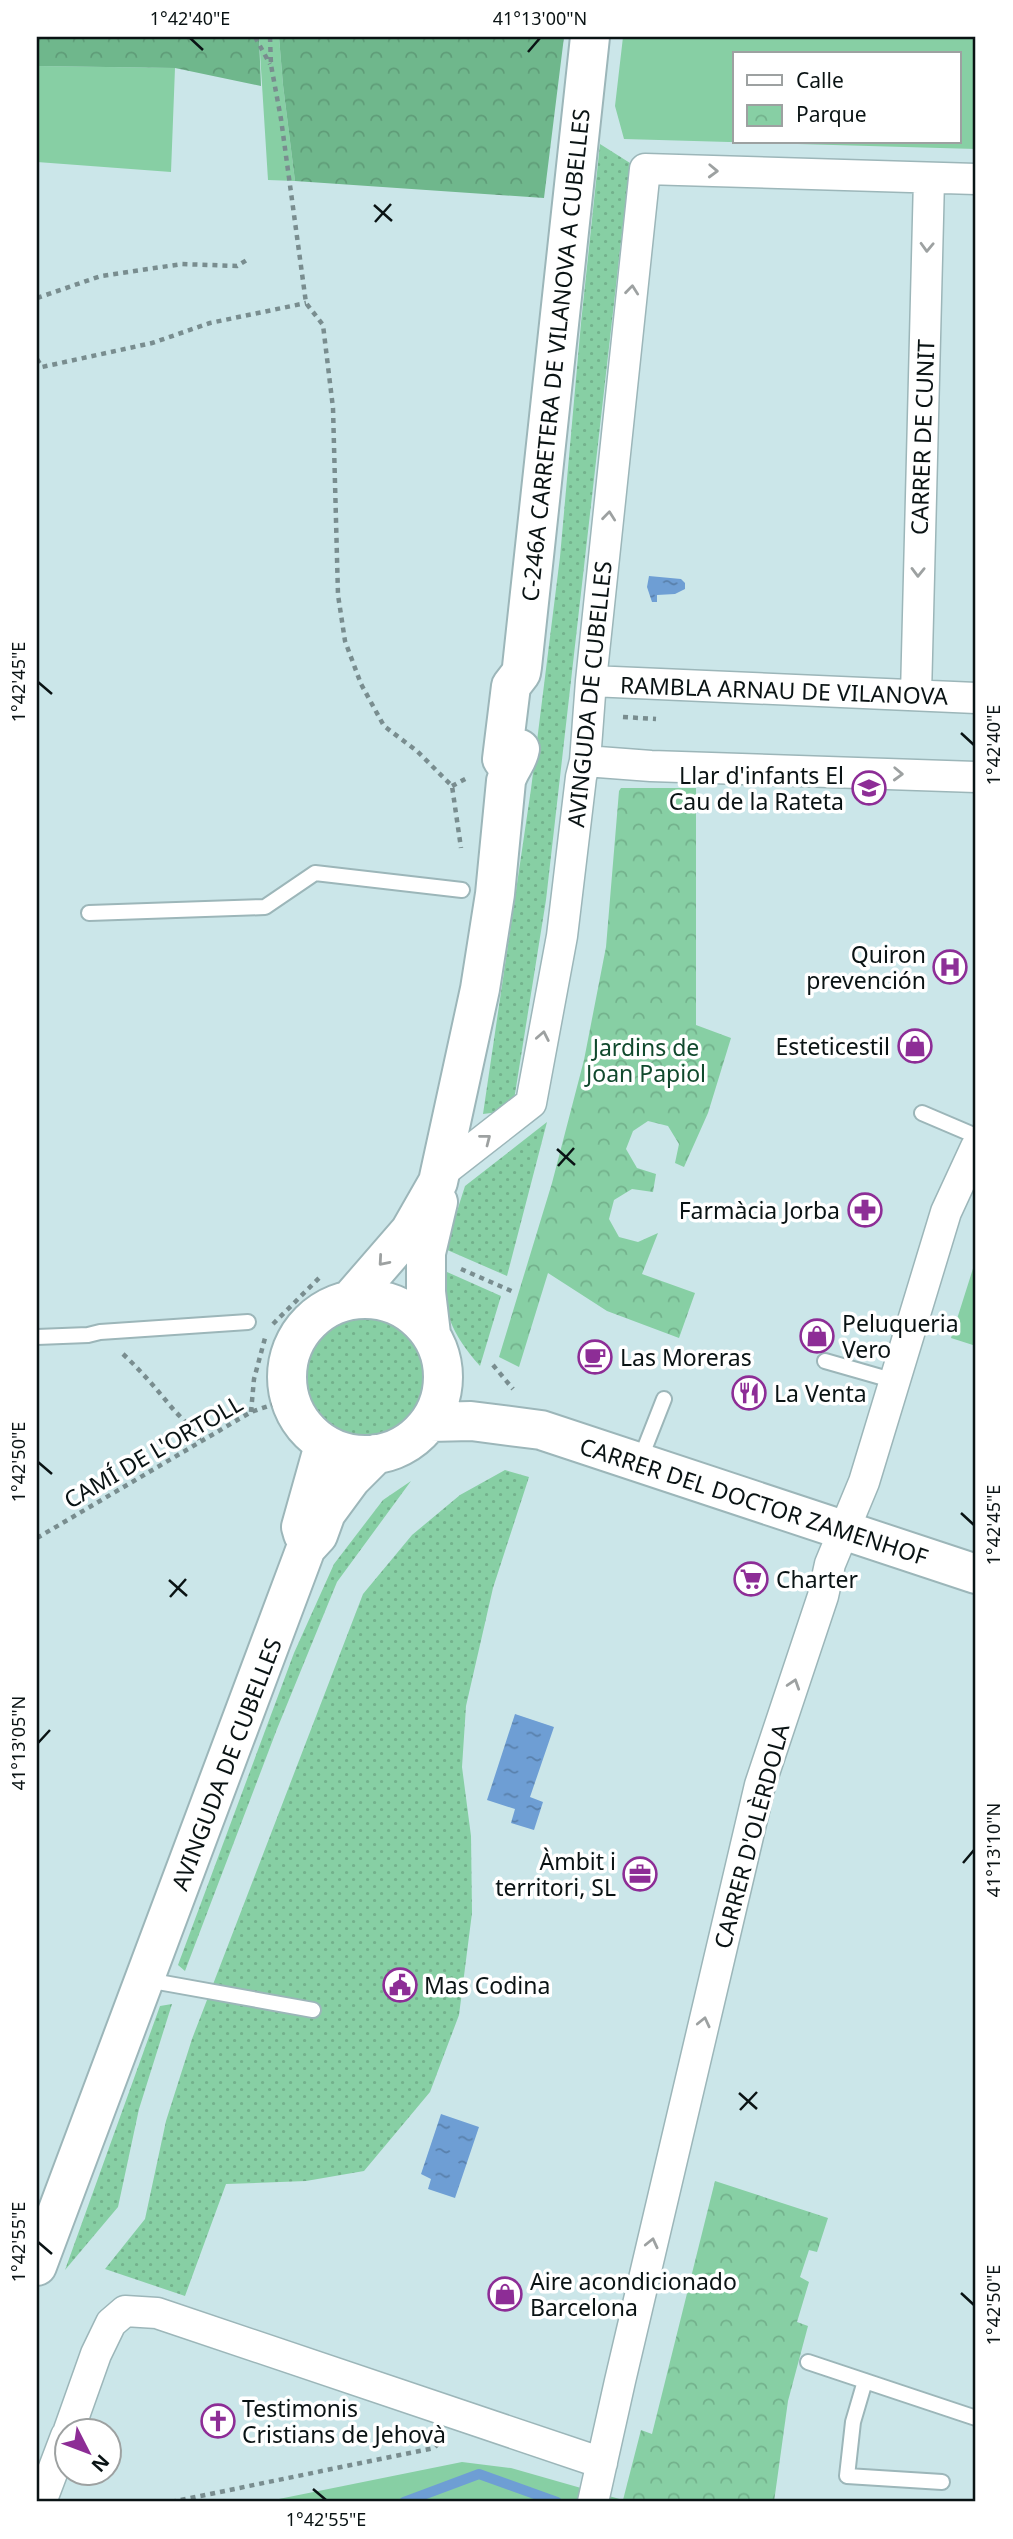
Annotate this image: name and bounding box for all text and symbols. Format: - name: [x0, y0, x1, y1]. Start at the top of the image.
- text: 1°42'40"E: [150, 6, 230, 30]
- text: 41°13'00"N: [493, 6, 587, 30]
- legend: [733, 52, 960, 144]
- text: Calle: [796, 66, 844, 94]
- text: Parque: [796, 100, 866, 128]
- street label: C-246A CARRETERA DE VILANOVA A CUBELLES: [513, 107, 597, 603]
- one-way arrow: [708, 164, 719, 179]
- one-way arrow: [920, 242, 935, 253]
- one-way arrow: [624, 284, 639, 295]
- street label: CARRER DE CUNIT: [903, 338, 941, 535]
- one-way arrow: [601, 510, 616, 522]
- street label: AVINGUDA DE CUBELLES: [559, 559, 619, 829]
- one-way arrow: [910, 568, 926, 578]
- text: 1°42'45"E: [6, 642, 30, 722]
- street label: RAMBLA ARNAU DE VILANOVA: [619, 668, 949, 712]
- text: 1°42'40"E: [981, 705, 1005, 785]
- place label: Llar d'infants El Cau de la Rateta: [669, 759, 844, 817]
- one-way arrow: [893, 767, 904, 782]
- school or university icon: Llar d'infants El Cau de la Rateta: [850, 769, 888, 807]
- place label: Quiron prevención: [806, 938, 926, 996]
- hospital icon: Quiron prevención: [931, 948, 969, 986]
- shop icon: Esteticestil: [896, 1027, 934, 1065]
- one-way arrow: [535, 1030, 550, 1042]
- place label: Esteticestil: [775, 1030, 890, 1062]
- park label: Jardins de Joan Papiol: [584, 1031, 706, 1089]
- one-way arrow: [478, 1134, 490, 1147]
- pharmacy icon: Farmàcia Jorba: [846, 1191, 884, 1229]
- place label: Farmàcia Jorba: [679, 1194, 840, 1226]
- one-way arrow: [379, 1253, 391, 1266]
- place label: Peluqueria Vero: [842, 1307, 959, 1365]
- shop icon: Peluqueria Vero: [798, 1317, 836, 1355]
- cafe icon: Las Moreras: [576, 1338, 614, 1376]
- place label: Las Moreras: [620, 1341, 752, 1373]
- restaurant icon: La Venta: [730, 1374, 768, 1412]
- place label: La Venta: [774, 1377, 867, 1409]
- street label: CAMÍ DE L'ORTOLL: [58, 1387, 248, 1515]
- text: 1°42'50"E: [6, 1422, 30, 1502]
- street label: CARRER DEL DOCTOR ZAMENHOF: [576, 1429, 932, 1573]
- text: 1°42'45"E: [981, 1485, 1005, 1565]
- supermarket icon: Charter: [732, 1560, 770, 1598]
- place label: Charter: [776, 1563, 858, 1595]
- street label: AVINGUDA DE CUBELLES: [163, 1633, 289, 1895]
- one-way arrow: [785, 1678, 800, 1690]
- text: 41°13'05"N: [6, 1696, 30, 1790]
- street label: CARRER D'OLÈRDOLA: [706, 1720, 796, 1952]
- text: 41°13'10"N: [981, 1803, 1005, 1897]
- place label: Àmbit i territori, SL: [495, 1845, 616, 1903]
- office icon: Àmbit i territori, SL: [621, 1855, 659, 1893]
- public building icon: Mas Codina: [381, 1966, 419, 2004]
- place label: Mas Codina: [424, 1969, 550, 2001]
- one-way arrow: [696, 2016, 710, 2028]
- text: 1°42'55"E: [6, 2202, 30, 2282]
- one-way arrow: [644, 2237, 658, 2249]
- place label: Aire acondicionado Barcelona: [530, 2265, 737, 2323]
- text: 1°42'50"E: [981, 2265, 1005, 2345]
- shop icon: Aire acondicionado Barcelona: [486, 2275, 524, 2313]
- place label: Testimonis Cristians de Jehovà: [242, 2392, 446, 2450]
- church icon: Testimonis Cristians de Jehovà: [199, 2402, 237, 2440]
- north arrow: [52, 2416, 122, 2486]
- text: N: [86, 2449, 115, 2478]
- text: 1°42'55"E: [286, 2507, 366, 2531]

